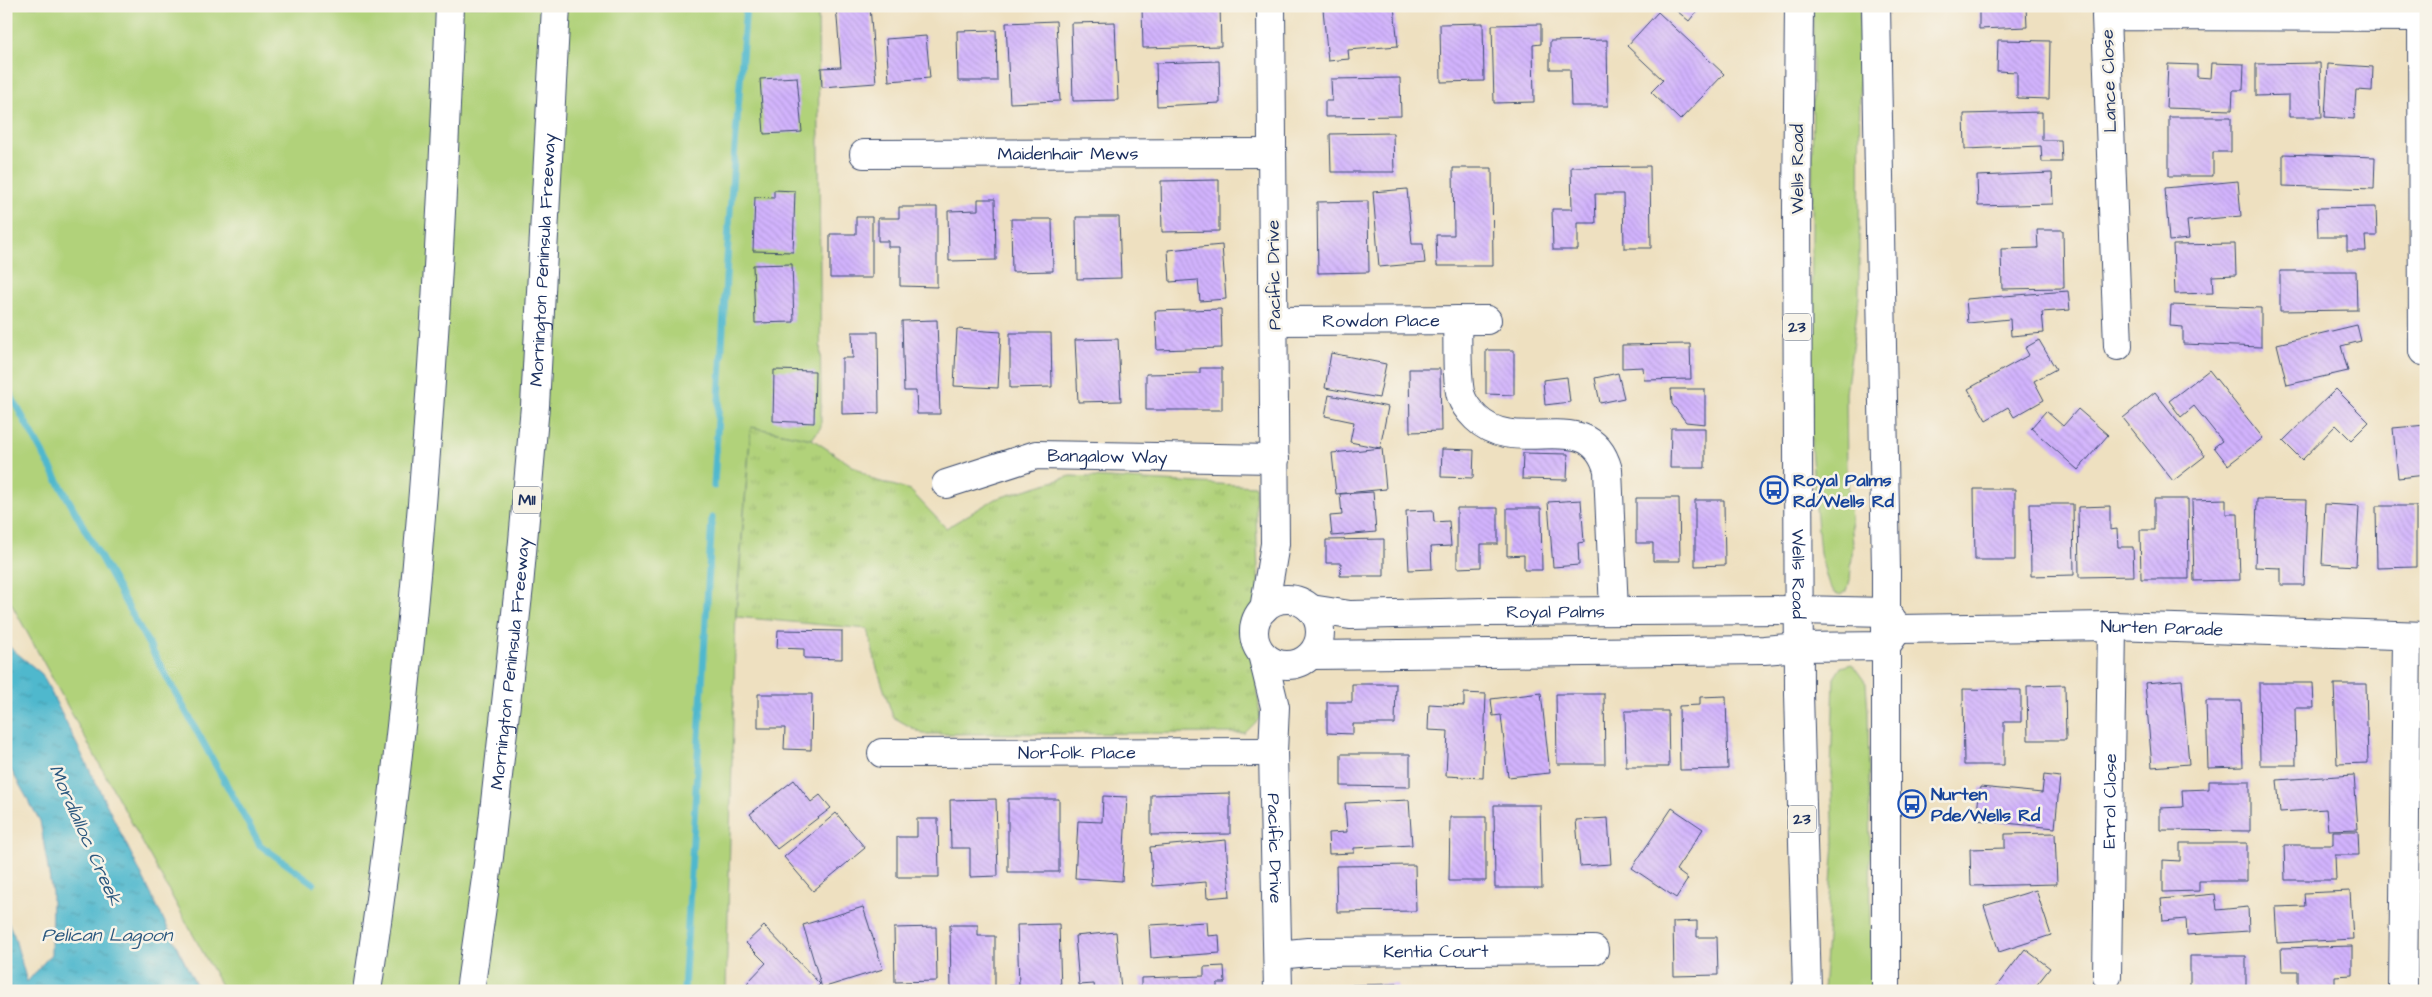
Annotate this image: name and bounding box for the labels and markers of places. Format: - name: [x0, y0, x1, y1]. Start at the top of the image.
- place label: Royal Palms Rd/Wells Rd: [1793, 468, 1895, 514]
- bus stop icon: Royal Palms Rd/Wells Rd: [1759, 475, 1789, 505]
- place label: Nurten Pde/Wells Rd: [1931, 782, 2041, 828]
- bus stop icon: Nurten Pde/Wells Rd: [1897, 789, 1927, 819]

